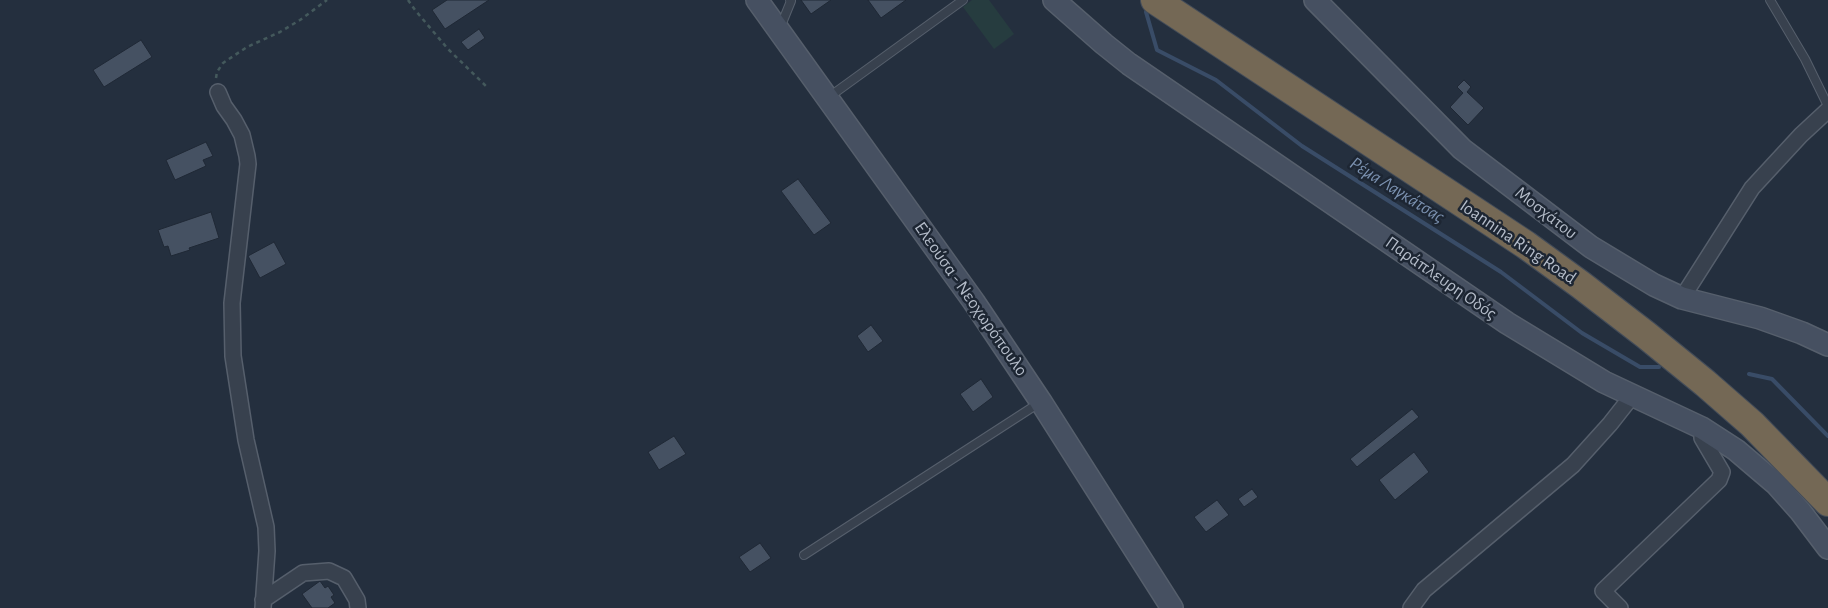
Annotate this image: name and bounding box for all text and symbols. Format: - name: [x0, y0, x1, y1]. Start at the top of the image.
- water label: Ρέμα Λαγκάτσας: [1345, 152, 1449, 228]
- street label: Μοσχάτου: [1511, 182, 1581, 244]
- street label: Ioannina Ring Road: [1456, 195, 1580, 289]
- street label: Ελεούσα - Νεοχωρόπουλο: [910, 218, 1032, 380]
- street label: Παράπλευρη Οδός: [1381, 232, 1501, 324]

